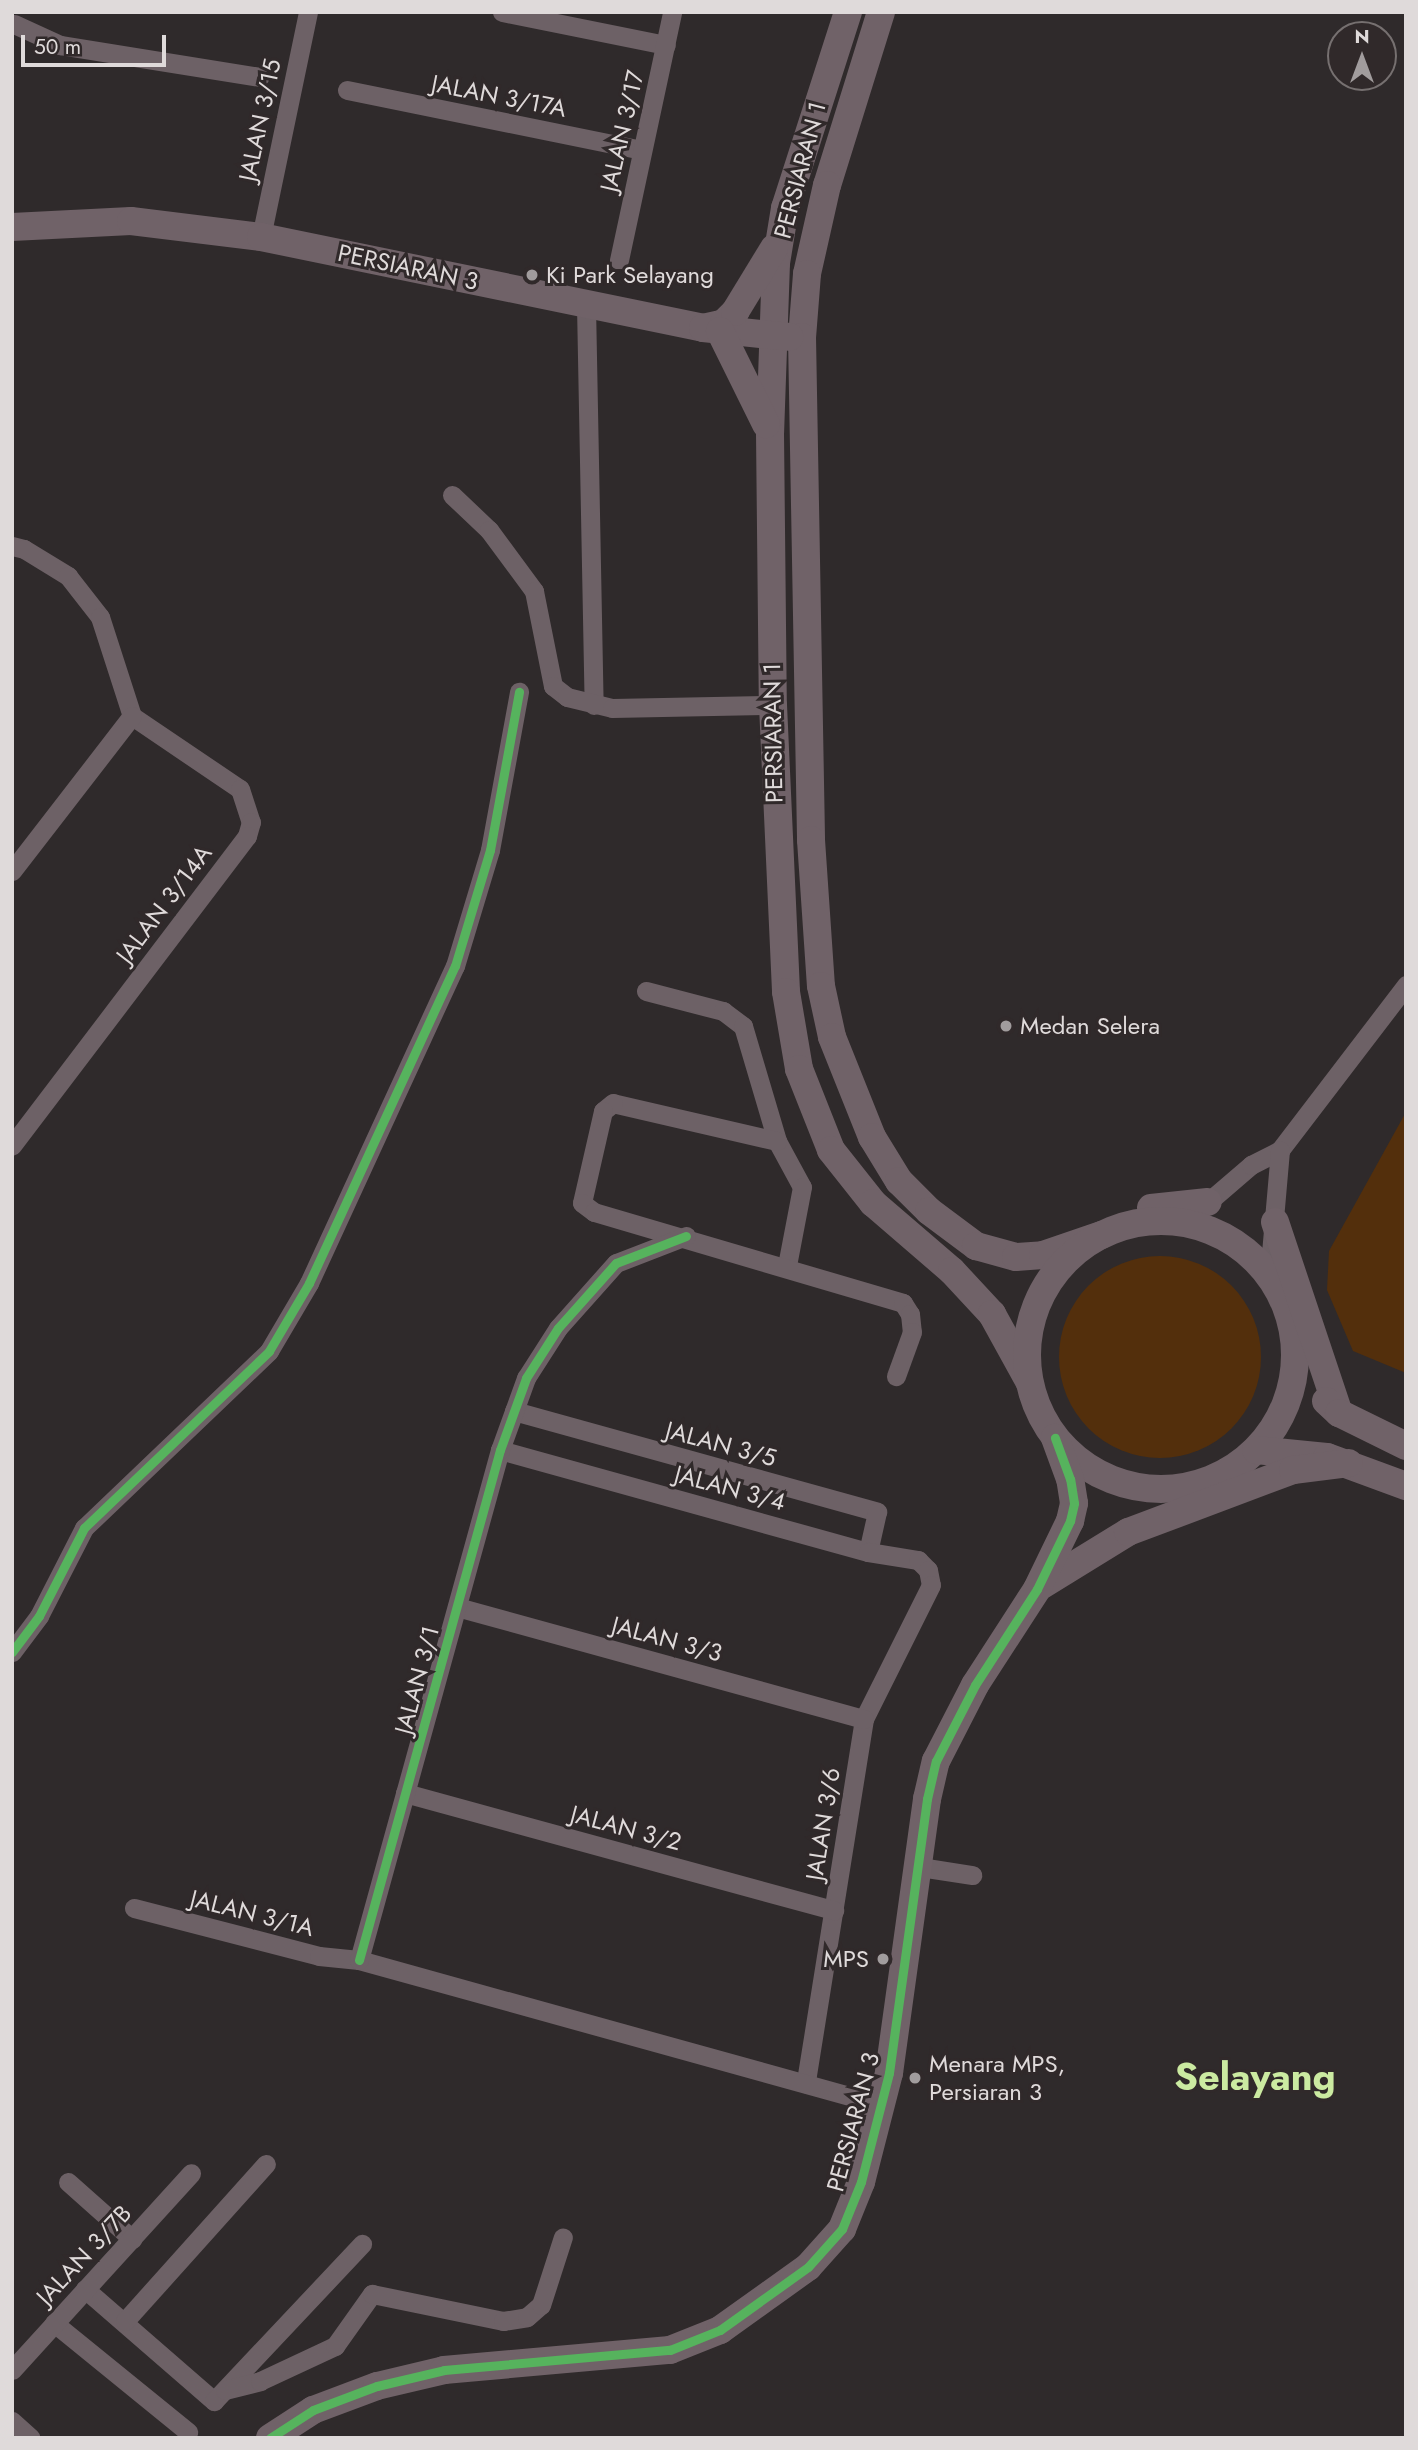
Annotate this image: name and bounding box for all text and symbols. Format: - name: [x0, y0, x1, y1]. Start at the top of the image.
- scale bar: [24, 21, 170, 65]
- north arrow: [1327, 21, 1397, 91]
- text: N: [1354, 23, 1370, 50]
- text: 50 m: [34, 32, 81, 62]
- street label: JALAN 3/15: [233, 56, 287, 184]
- street label: JALAN 3/17: [594, 68, 650, 194]
- street label: JALAN 3/17A: [429, 69, 569, 123]
- street label: PERSIARAN 1: [768, 98, 832, 242]
- street label: PERSIARAN 3: [335, 238, 481, 296]
- place label: Ki Park Selayang: [546, 261, 714, 289]
- marker: Ki Park Selayang: [524, 267, 540, 283]
- street label: PERSIARAN 1: [757, 662, 789, 804]
- street label: JALAN 3/14A: [110, 839, 218, 969]
- place label: Medan Selera: [1020, 1012, 1160, 1040]
- marker: Medan Selera: [998, 1018, 1014, 1034]
- street label: JALAN 3/5: [663, 1415, 779, 1473]
- street label: JALAN 3/4: [671, 1459, 789, 1517]
- street label: JALAN 3/3: [609, 1610, 725, 1668]
- street label: JALAN 3/1: [389, 1623, 445, 1737]
- street label: JALAN 3/6: [800, 1766, 846, 1882]
- street label: JALAN 3/2: [567, 1799, 685, 1857]
- street label: JALAN 3/1A: [187, 1884, 317, 1942]
- place label: MPS: [823, 1945, 869, 1973]
- marker: MPS: [875, 1951, 891, 1967]
- street label: PERSIARAN 3: [821, 2049, 885, 2195]
- place label: Menara MPS, Persiaran 3: [929, 2050, 1065, 2106]
- district label: Selayang: [1174, 2054, 1336, 2100]
- marker: Menara MPS, Persiaran 3: [907, 2070, 923, 2086]
- street label: JALAN 3/7B: [31, 2199, 137, 2311]

